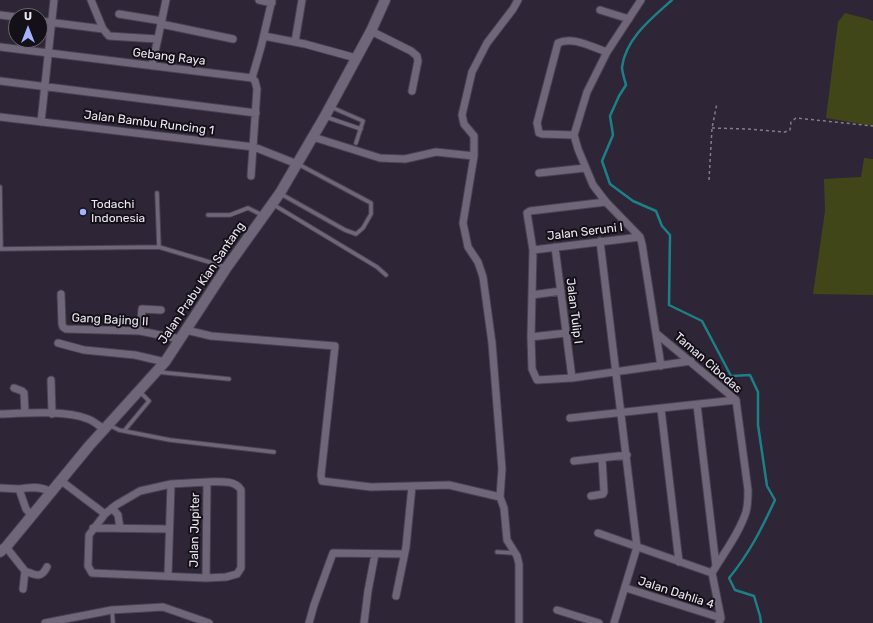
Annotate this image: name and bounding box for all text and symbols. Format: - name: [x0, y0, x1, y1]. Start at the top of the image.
- north arrow: [8, 8, 48, 48]
- text: U: [24, 10, 32, 23]
- street label: Gebang Raya: [132, 45, 206, 69]
- street label: Jalan Bambu Runcing 1: [83, 108, 215, 138]
- place label: Todachi Indonesia: [91, 198, 145, 226]
- marker: Todachi Indonesia: [78, 207, 88, 217]
- street label: Jalan Prabu Kian Santang: [156, 219, 248, 347]
- street label: Jalan Seruni I: [546, 220, 624, 244]
- street label: Jalan Tulip I: [563, 277, 585, 345]
- street label: Gang Bajing II: [71, 311, 149, 329]
- street label: Taman Cibodas: [671, 330, 745, 396]
- street label: Jalan Jupiter: [187, 493, 203, 567]
- street label: Jalan Dahlia 4: [636, 574, 716, 612]

